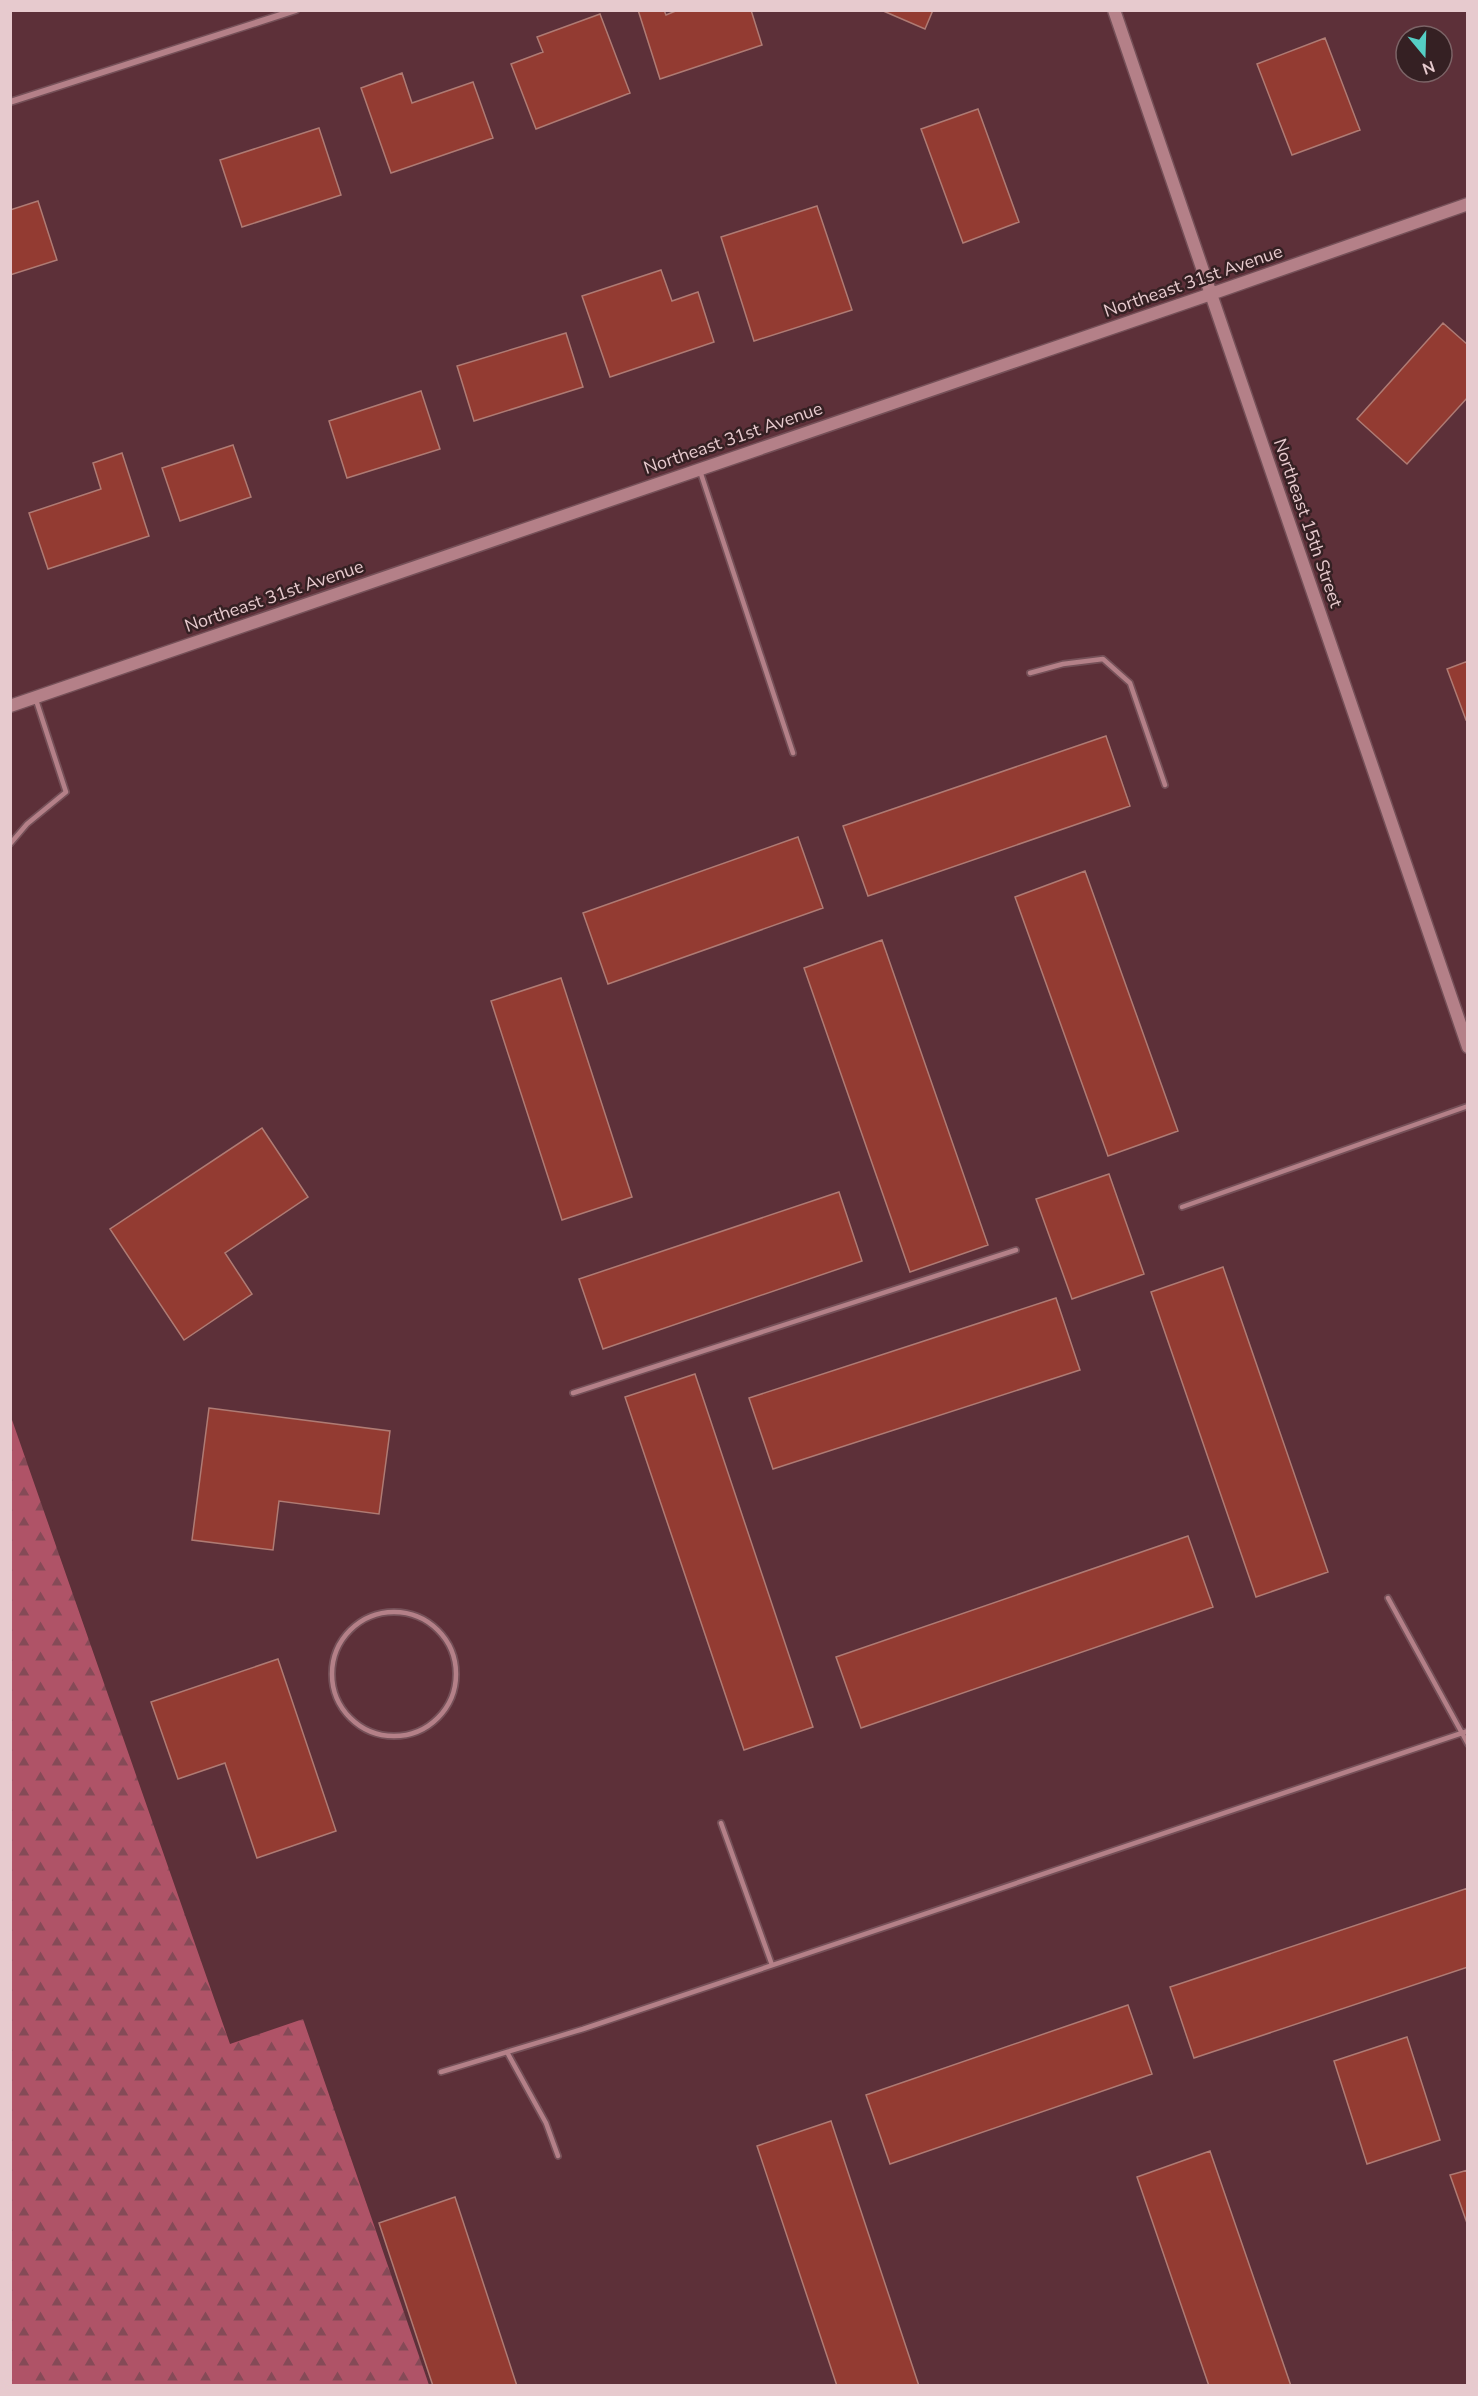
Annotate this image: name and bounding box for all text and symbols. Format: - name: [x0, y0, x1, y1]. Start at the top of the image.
- north arrow: [1394, 24, 1454, 84]
- text: N: [1419, 55, 1438, 80]
- street label: Northeast 31st Avenue: [1100, 239, 1286, 323]
- street label: Northeast 31st Avenue: [640, 396, 826, 480]
- street label: Northeast 15th Street: [1268, 435, 1348, 611]
- street label: Northeast 31st Avenue: [181, 554, 367, 638]

